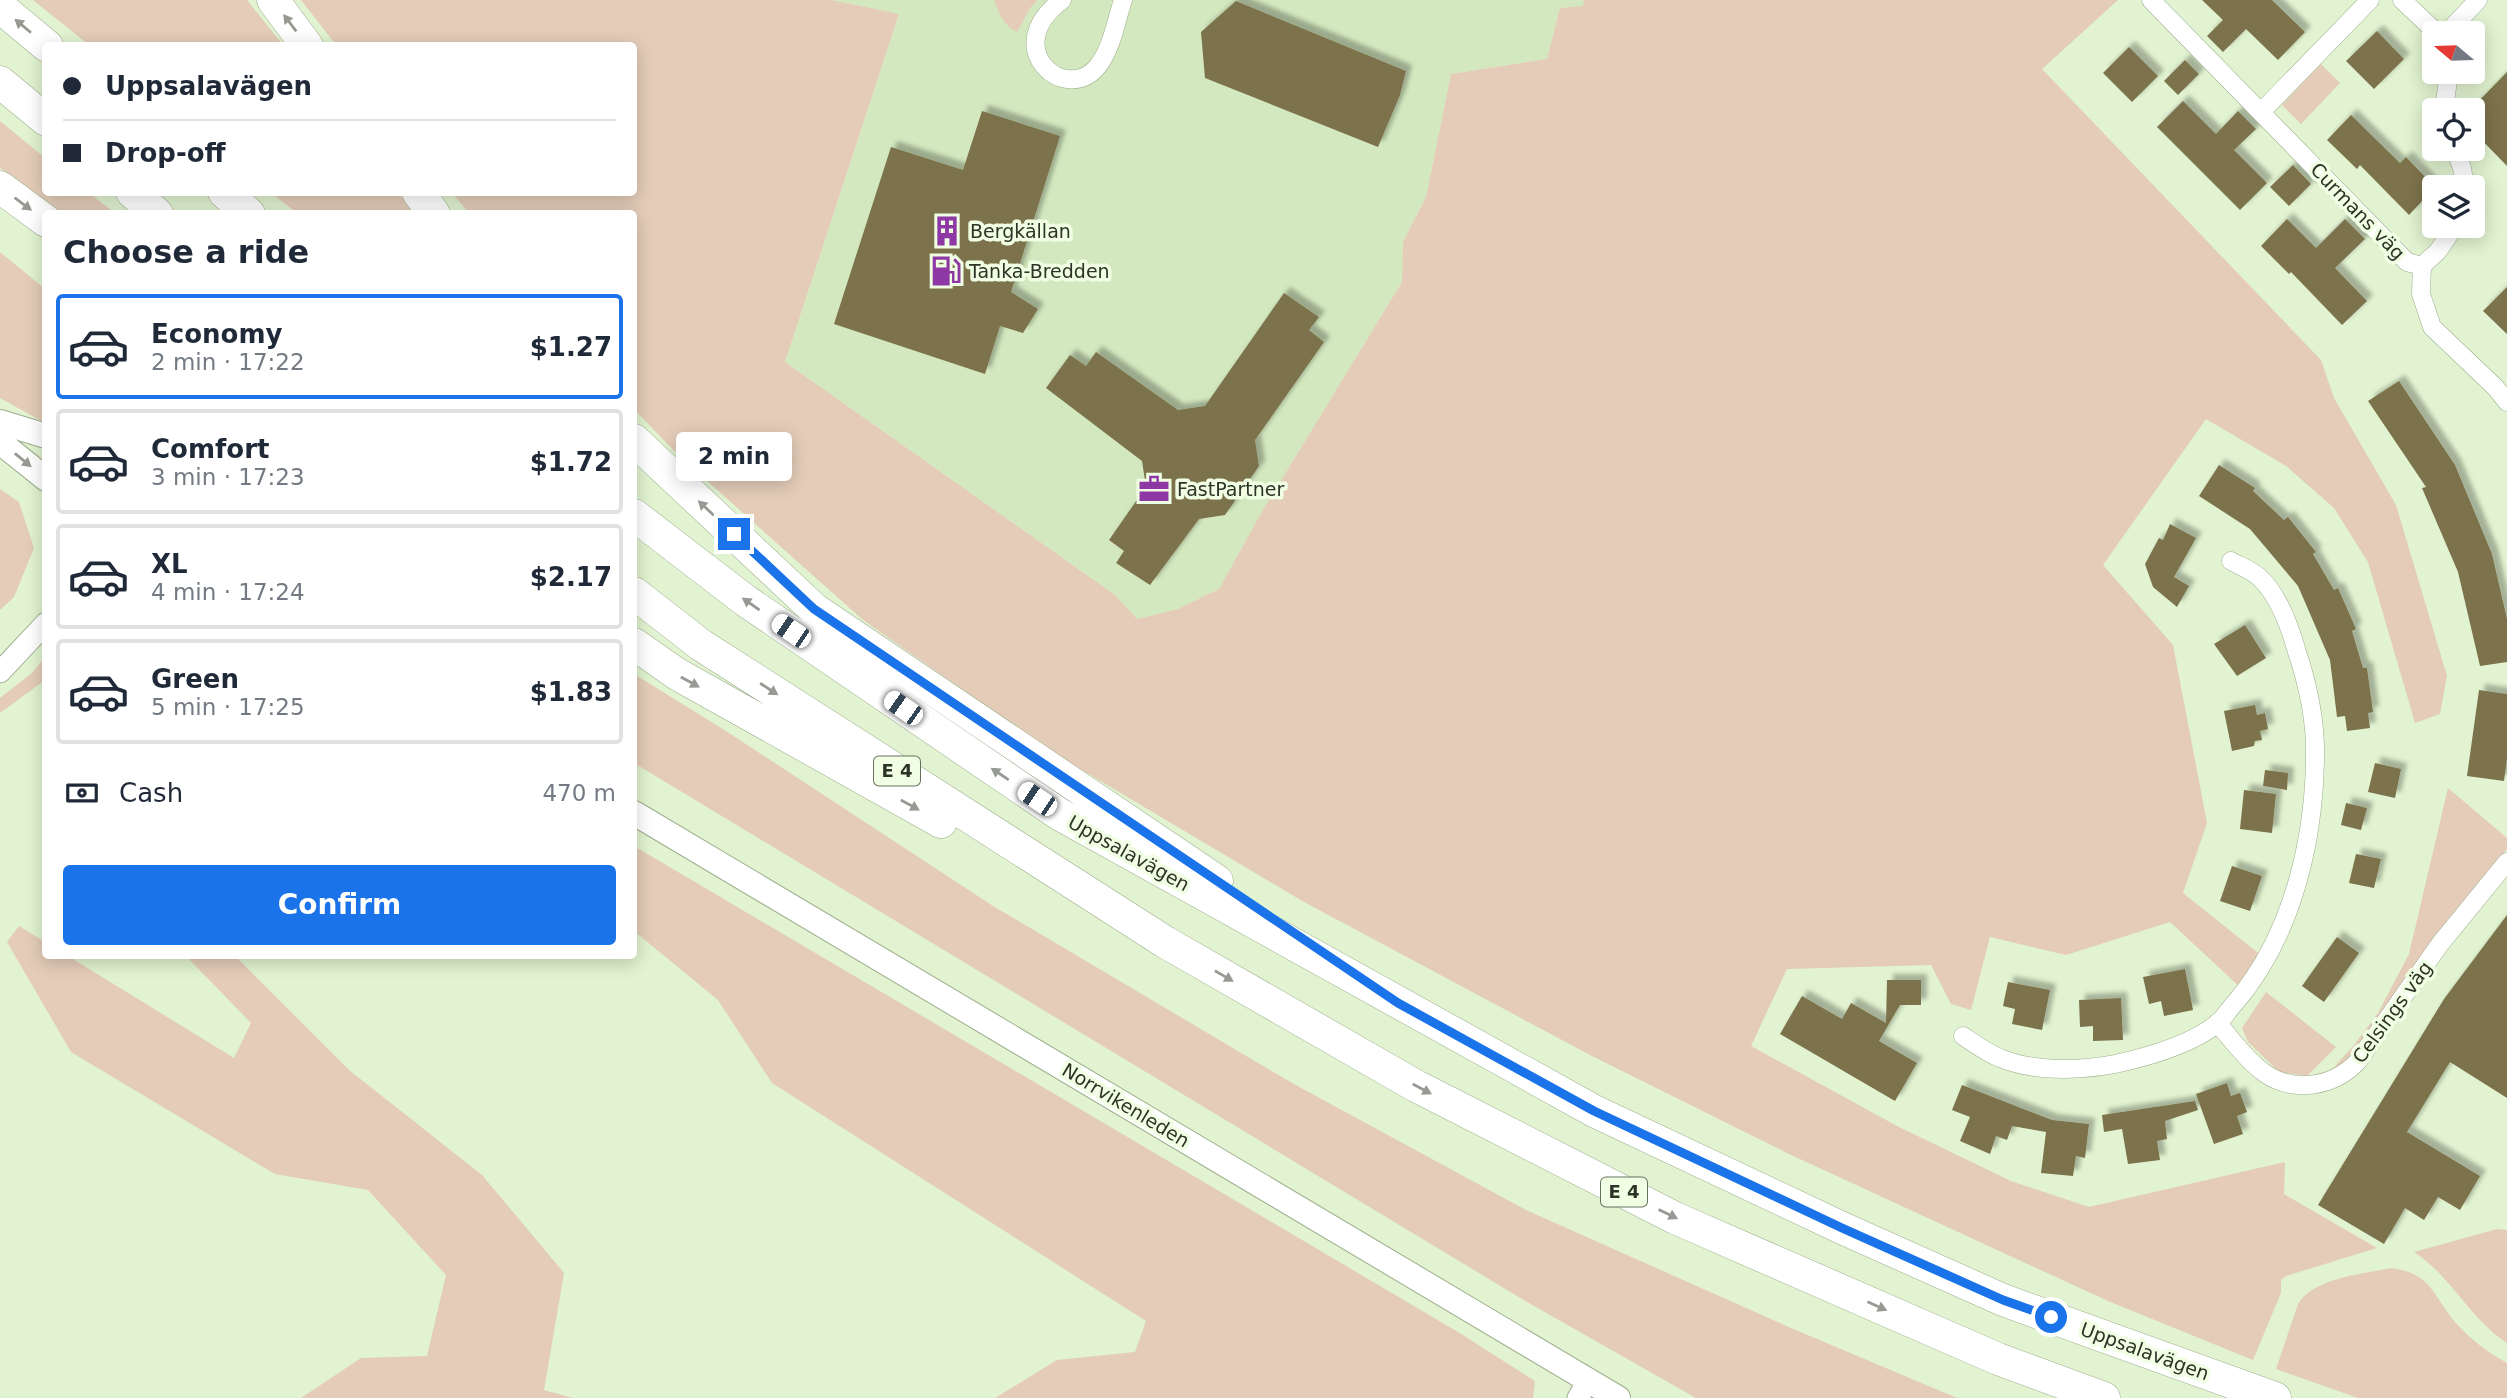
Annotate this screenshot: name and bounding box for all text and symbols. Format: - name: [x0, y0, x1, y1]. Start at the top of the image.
- one-way arrow: [284, 14, 298, 32]
- one-way arrow: [15, 19, 32, 34]
- north arrow: [2422, 21, 2485, 84]
- map controls: [2422, 21, 2485, 238]
- text: Uppsalavägen: [105, 71, 312, 101]
- button: locate: [2422, 98, 2485, 161]
- text: Drop-off: [105, 138, 226, 168]
- street label: Curmans väg: [2306, 158, 2410, 264]
- button: layers: [2422, 175, 2485, 238]
- one-way arrow: [13, 197, 32, 211]
- building icon: Bergkällan: [930, 214, 964, 248]
- place label: Bergkällan: [970, 220, 1071, 242]
- text: Choose a ride: [63, 233, 309, 271]
- fuel station icon: Tanka-Bredden: [929, 254, 963, 288]
- place label: Tanka-Bredden: [968, 260, 1110, 282]
- icon: car: [67, 315, 130, 378]
- text: Economy: [151, 319, 282, 349]
- text: $1.27: [530, 332, 612, 362]
- text: 2 min · 17:22: [151, 349, 305, 375]
- icon: car: [67, 430, 130, 493]
- callout: 2 min: [676, 433, 792, 482]
- text: Comfort: [151, 434, 269, 464]
- text: 2 min: [698, 443, 770, 469]
- text: $1.72: [530, 447, 612, 477]
- one-way arrow: [13, 453, 31, 468]
- text: 3 min · 17:23: [151, 464, 305, 490]
- office icon: FastPartner: [1137, 472, 1171, 506]
- place label: FastPartner: [1177, 478, 1284, 500]
- one-way arrow: [698, 501, 715, 517]
- route end: [718, 518, 750, 550]
- icon: car: [67, 545, 130, 608]
- text: XL: [151, 549, 188, 579]
- text: $2.17: [530, 562, 612, 592]
- text: 4 min · 17:24: [151, 579, 305, 605]
- one-way arrow: [742, 597, 760, 611]
- car: [768, 611, 815, 651]
- icon: car: [67, 660, 130, 723]
- text: Green: [151, 664, 239, 694]
- one-way arrow: [681, 676, 700, 688]
- text: $1.83: [530, 677, 612, 707]
- one-way arrow: [759, 682, 779, 695]
- car: [880, 687, 927, 729]
- text: 5 min · 17:25: [151, 694, 305, 720]
- road number: E 4: [874, 756, 920, 786]
- one-way arrow: [990, 767, 1010, 780]
- icon: cash: [63, 774, 101, 812]
- text: Cash: [119, 778, 183, 808]
- car: [1014, 779, 1061, 819]
- text: 470 m: [542, 780, 616, 806]
- one-way arrow: [901, 799, 920, 811]
- street label: Uppsalavägen: [1065, 811, 1193, 895]
- button: Confirm: [63, 865, 616, 945]
- street label: Celsings väg: [2348, 957, 2436, 1067]
- one-way arrow: [1215, 970, 1234, 982]
- street label: Norrvikenleden: [1058, 1058, 1194, 1152]
- one-way arrow: [1412, 1083, 1432, 1095]
- road number: E 4: [1601, 1177, 1647, 1206]
- one-way arrow: [1658, 1209, 1678, 1220]
- one-way arrow: [1866, 1301, 1887, 1312]
- route start: [2035, 1301, 2067, 1333]
- street label: Uppsalavägen: [2078, 1318, 2212, 1384]

